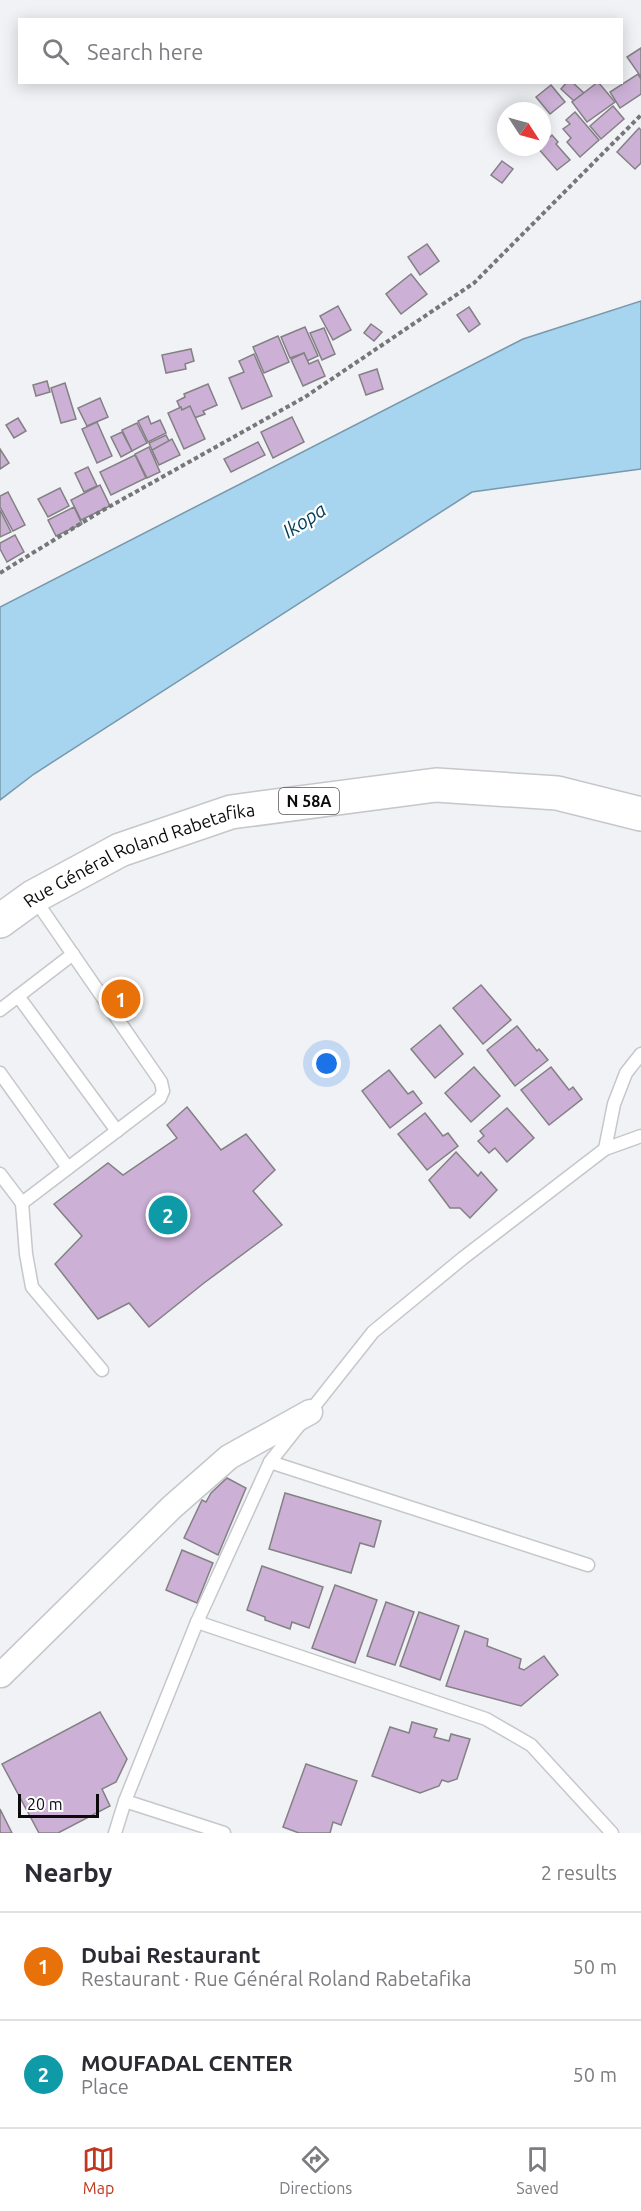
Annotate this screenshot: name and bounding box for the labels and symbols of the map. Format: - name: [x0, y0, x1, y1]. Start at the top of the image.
- north arrow: [497, 102, 551, 156]
- water label: Ikopa: [278, 497, 330, 542]
- road number: N 58A: [279, 788, 339, 814]
- street label: Rue Général Roland Rabetafika: [19, 799, 256, 911]
- pin: 1: [102, 976, 140, 1022]
- your location: [312, 1049, 341, 1078]
- pin: 2: [148, 1192, 188, 1238]
- scale bar: [18, 1791, 99, 1818]

